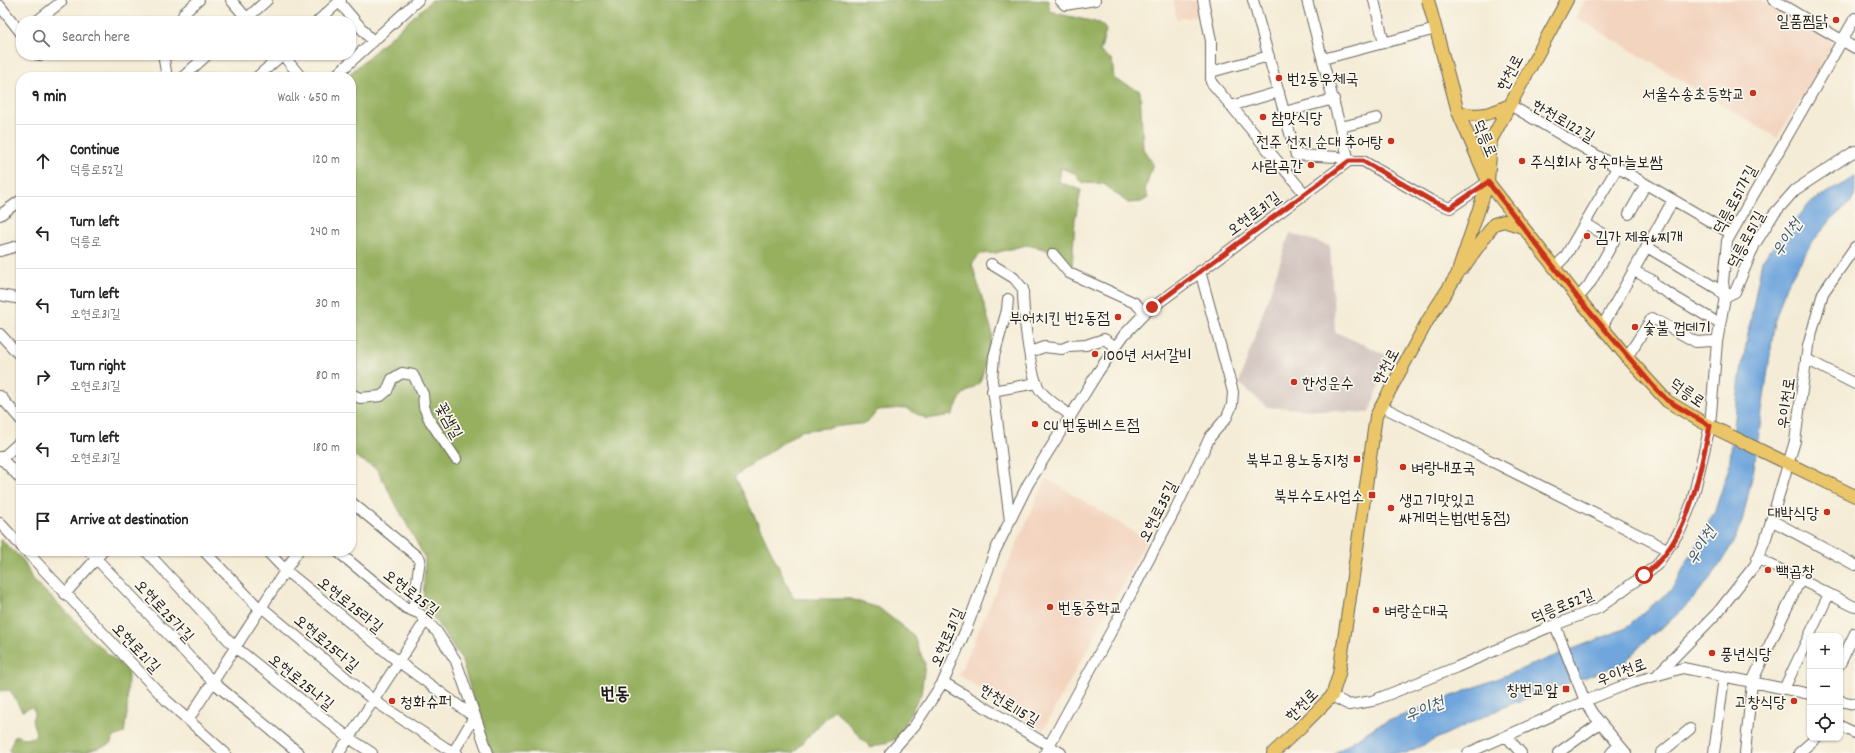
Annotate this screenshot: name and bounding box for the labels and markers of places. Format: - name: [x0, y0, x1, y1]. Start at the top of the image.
- place label: 일품찜닭: [1777, 11, 1828, 34]
- marker: 일품찜닭: [1831, 15, 1841, 25]
- place label: 번2동우체국: [1287, 69, 1358, 92]
- marker: 번2동우체국: [1274, 73, 1284, 83]
- place label: 서울수송초등학교: [1642, 84, 1745, 107]
- marker: 서울수송초등학교: [1748, 88, 1758, 98]
- place label: 참맛식당: [1271, 108, 1323, 131]
- marker: 참맛식당: [1258, 112, 1268, 122]
- place label: 전주 선지 순대 추어탕: [1256, 132, 1383, 155]
- marker: 전주 선지 순대 추어탕: [1386, 136, 1396, 146]
- place label: 주식회사 장수마늘보쌈: [1530, 152, 1663, 175]
- place label: 사람곡간: [1252, 156, 1303, 179]
- marker: 주식회사 장수마늘보쌈: [1517, 156, 1527, 166]
- marker: 사람곡간: [1306, 160, 1316, 170]
- place label: 김가 제육&찌개: [1595, 227, 1683, 250]
- marker: 김가 제육&찌개: [1582, 231, 1592, 241]
- place label: 부어치킨 번2동점: [1009, 308, 1110, 331]
- marker: 부어치킨 번2동점: [1113, 312, 1123, 322]
- place label: 숯불 껍데기: [1643, 318, 1711, 341]
- marker: 숯불 껍데기: [1630, 322, 1640, 332]
- place label: 100년 서서갈비: [1103, 345, 1192, 368]
- marker: 100년 서서갈비: [1090, 349, 1100, 359]
- place label: 한성운수: [1302, 373, 1354, 396]
- marker: 한성운수: [1289, 377, 1299, 387]
- place label: CU 번동베스트점: [1043, 415, 1140, 438]
- marker: CU 번동베스트점: [1030, 419, 1040, 429]
- place label: 북부고용노동지청: [1246, 450, 1349, 473]
- marker: 북부고용노동지청: [1352, 454, 1362, 464]
- place label: 벼랑내포국: [1411, 458, 1476, 481]
- marker: 벼랑내포국: [1398, 462, 1408, 472]
- place label: 북부수도사업소: [1274, 486, 1364, 509]
- marker: 북부수도사업소: [1367, 490, 1377, 500]
- place label: 생고기맛있고 싸게먹는법(번동점): [1399, 490, 1510, 531]
- marker: 생고기맛있고 싸게먹는법(번동점): [1386, 503, 1396, 513]
- place label: 대박식당: [1768, 503, 1819, 526]
- marker: 대박식당: [1822, 507, 1832, 517]
- place label: 빽곱창: [1776, 561, 1815, 584]
- marker: 빽곱창: [1763, 565, 1773, 575]
- place label: 번동중학교: [1058, 598, 1122, 621]
- place label: 벼랑순대국: [1384, 601, 1449, 624]
- marker: 번동중학교: [1045, 602, 1055, 612]
- marker: 벼랑순대국: [1371, 605, 1381, 615]
- place label: 풍년식당: [1720, 644, 1772, 667]
- marker: 풍년식당: [1707, 648, 1717, 658]
- place label: 창번교앞: [1507, 680, 1558, 703]
- marker: 창번교앞: [1561, 684, 1571, 694]
- place label: 청화슈퍼: [400, 692, 452, 715]
- place label: 고창식당: [1735, 692, 1786, 715]
- marker: 청화슈퍼: [387, 696, 397, 706]
- marker: 고창식당: [1789, 696, 1799, 706]

